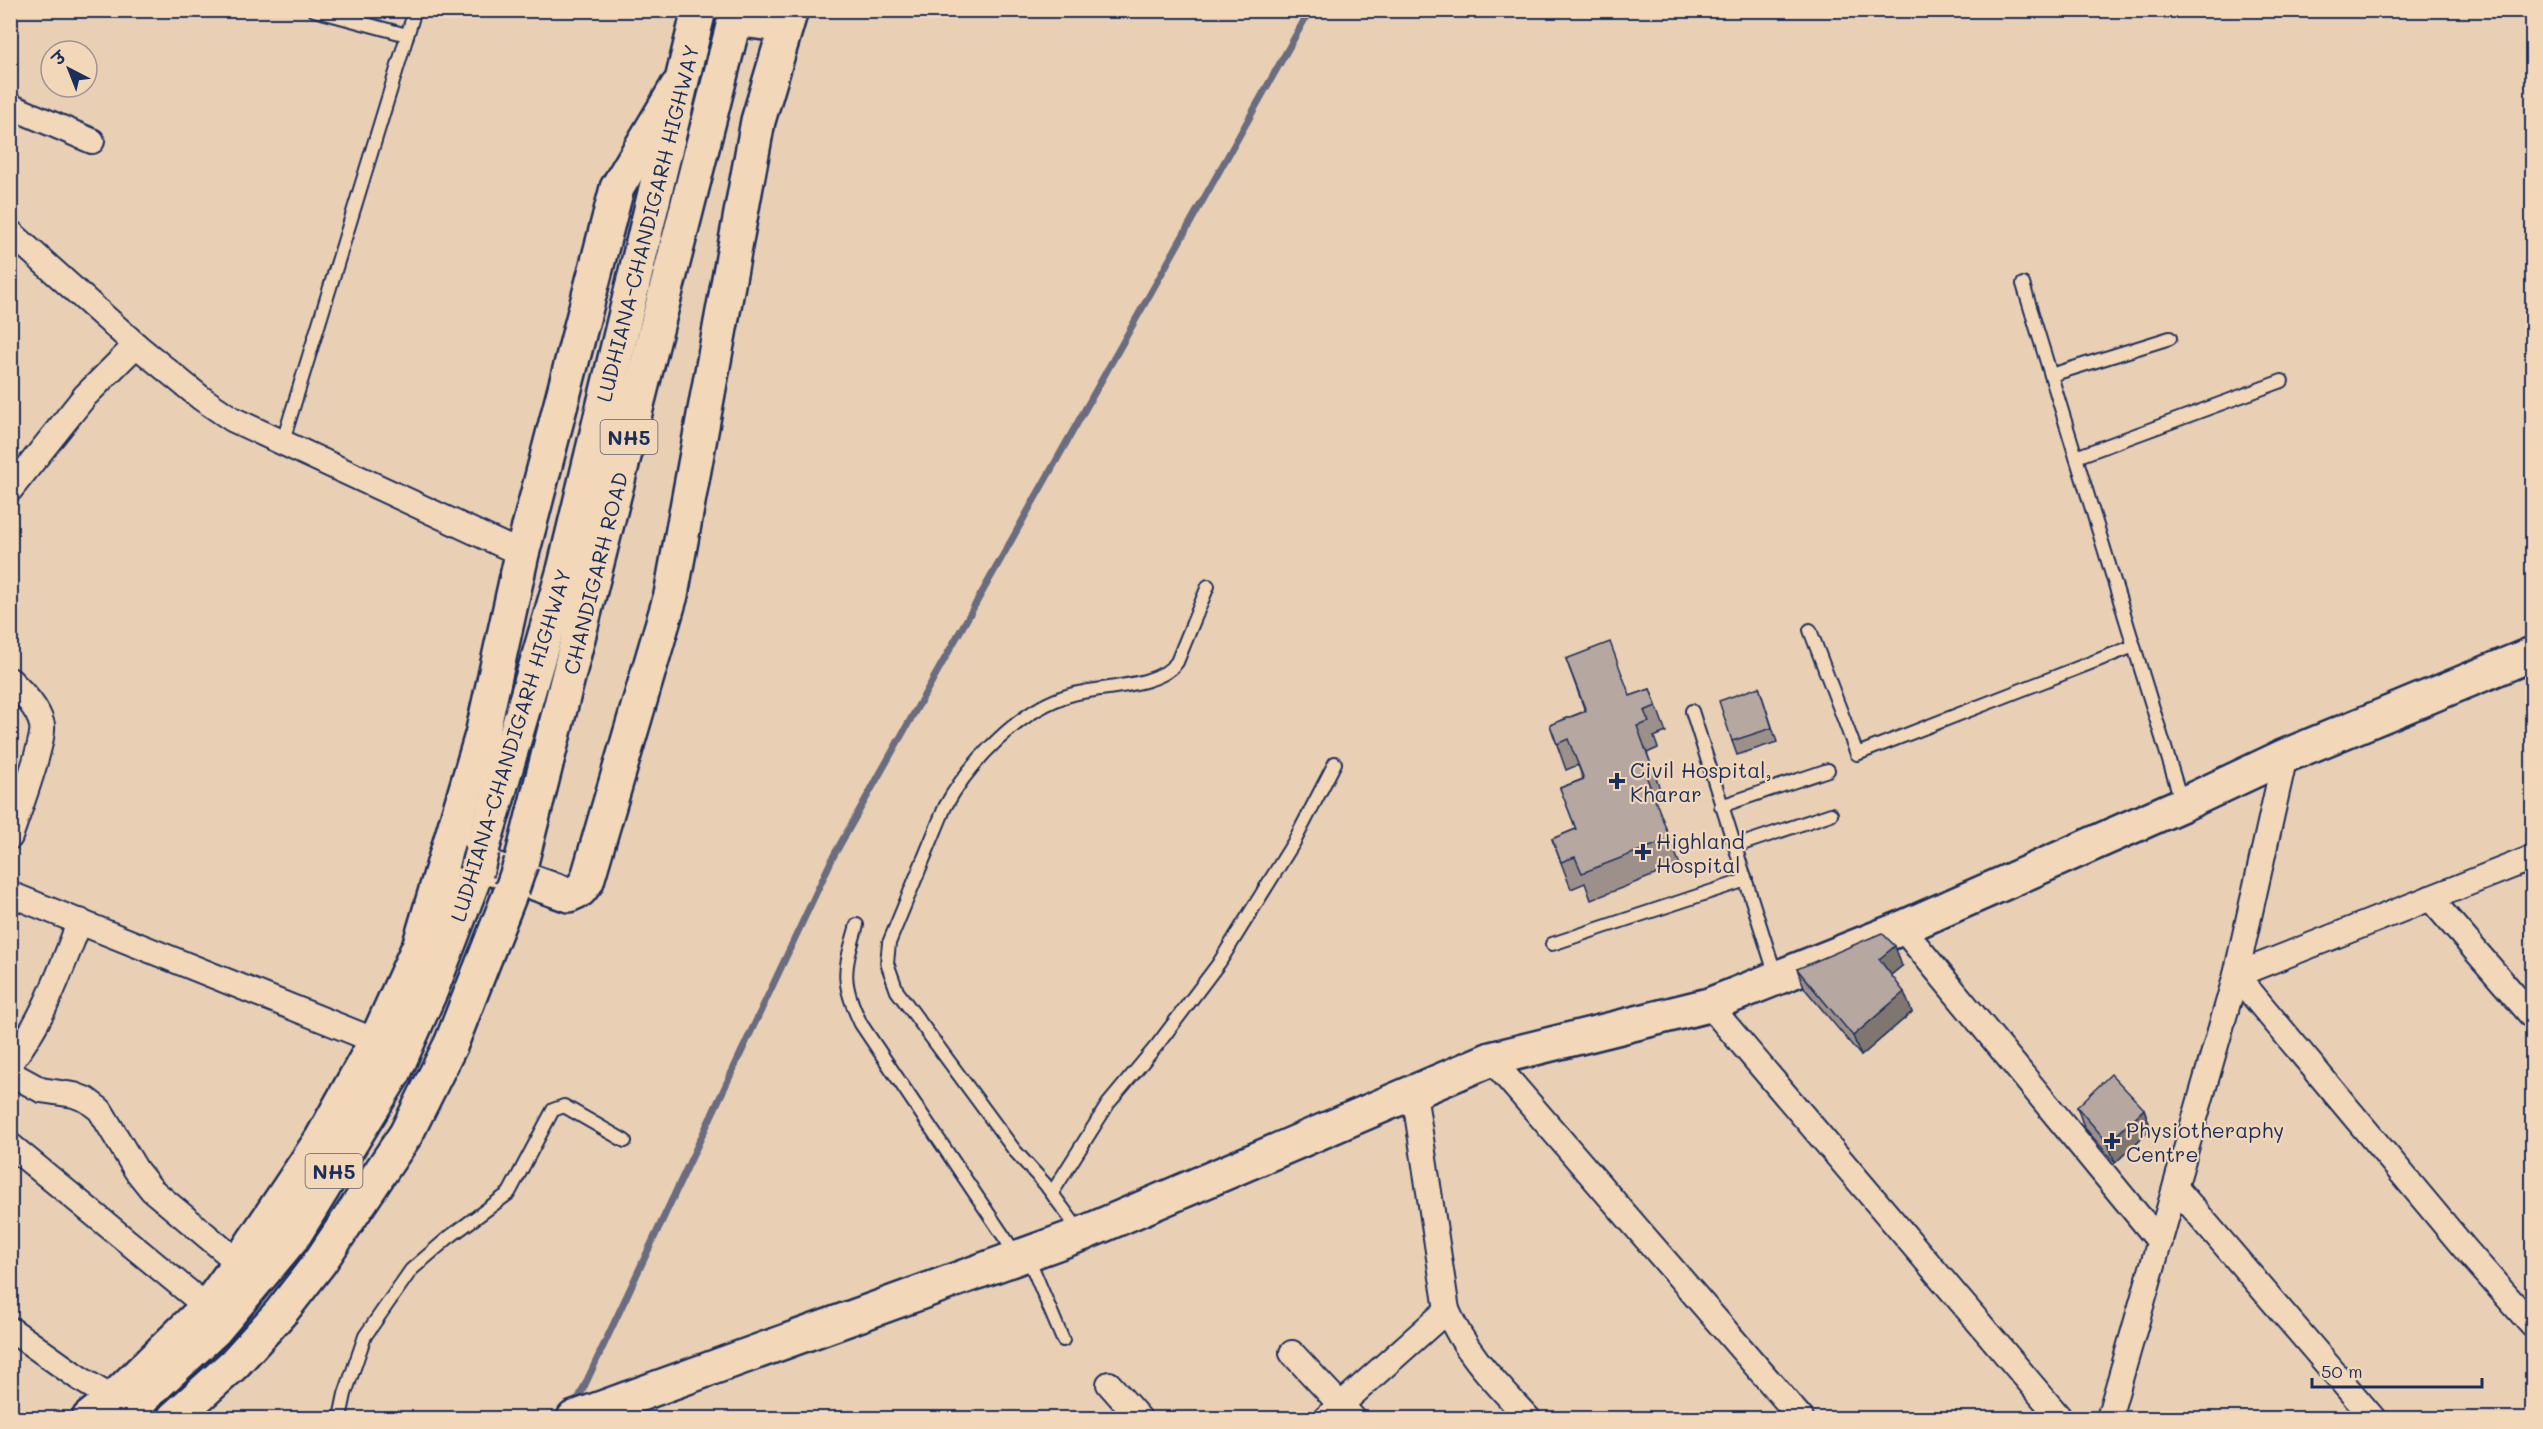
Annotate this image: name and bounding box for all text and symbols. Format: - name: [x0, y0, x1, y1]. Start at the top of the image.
- north arrow: [39, 39, 99, 99]
- street label: LUDHIANA-CHANDIGARH HIGHWAY: [589, 42, 705, 404]
- text: उ: [46, 45, 71, 70]
- road number: NH5: [600, 420, 658, 454]
- street label: CHANDIGARH ROAD: [557, 469, 633, 677]
- street label: LUDHIANA-CHANDIGARH HIGHWAY: [443, 565, 577, 925]
- place label: Civil Hospital, Kharar: [1630, 756, 1772, 807]
- marker: Civil Hospital, Kharar: [1608, 772, 1626, 790]
- place label: Highland Hospital: [1656, 827, 1745, 878]
- marker: Highland Hospital: [1634, 843, 1652, 861]
- place label: Physiotheraphy Centre: [2126, 1116, 2284, 1167]
- marker: Physiotheraphy Centre: [2103, 1132, 2121, 1150]
- road number: NH5: [306, 1154, 362, 1188]
- scale bar: [2312, 1351, 2482, 1389]
- text: 50 m: [2321, 1359, 2363, 1383]

